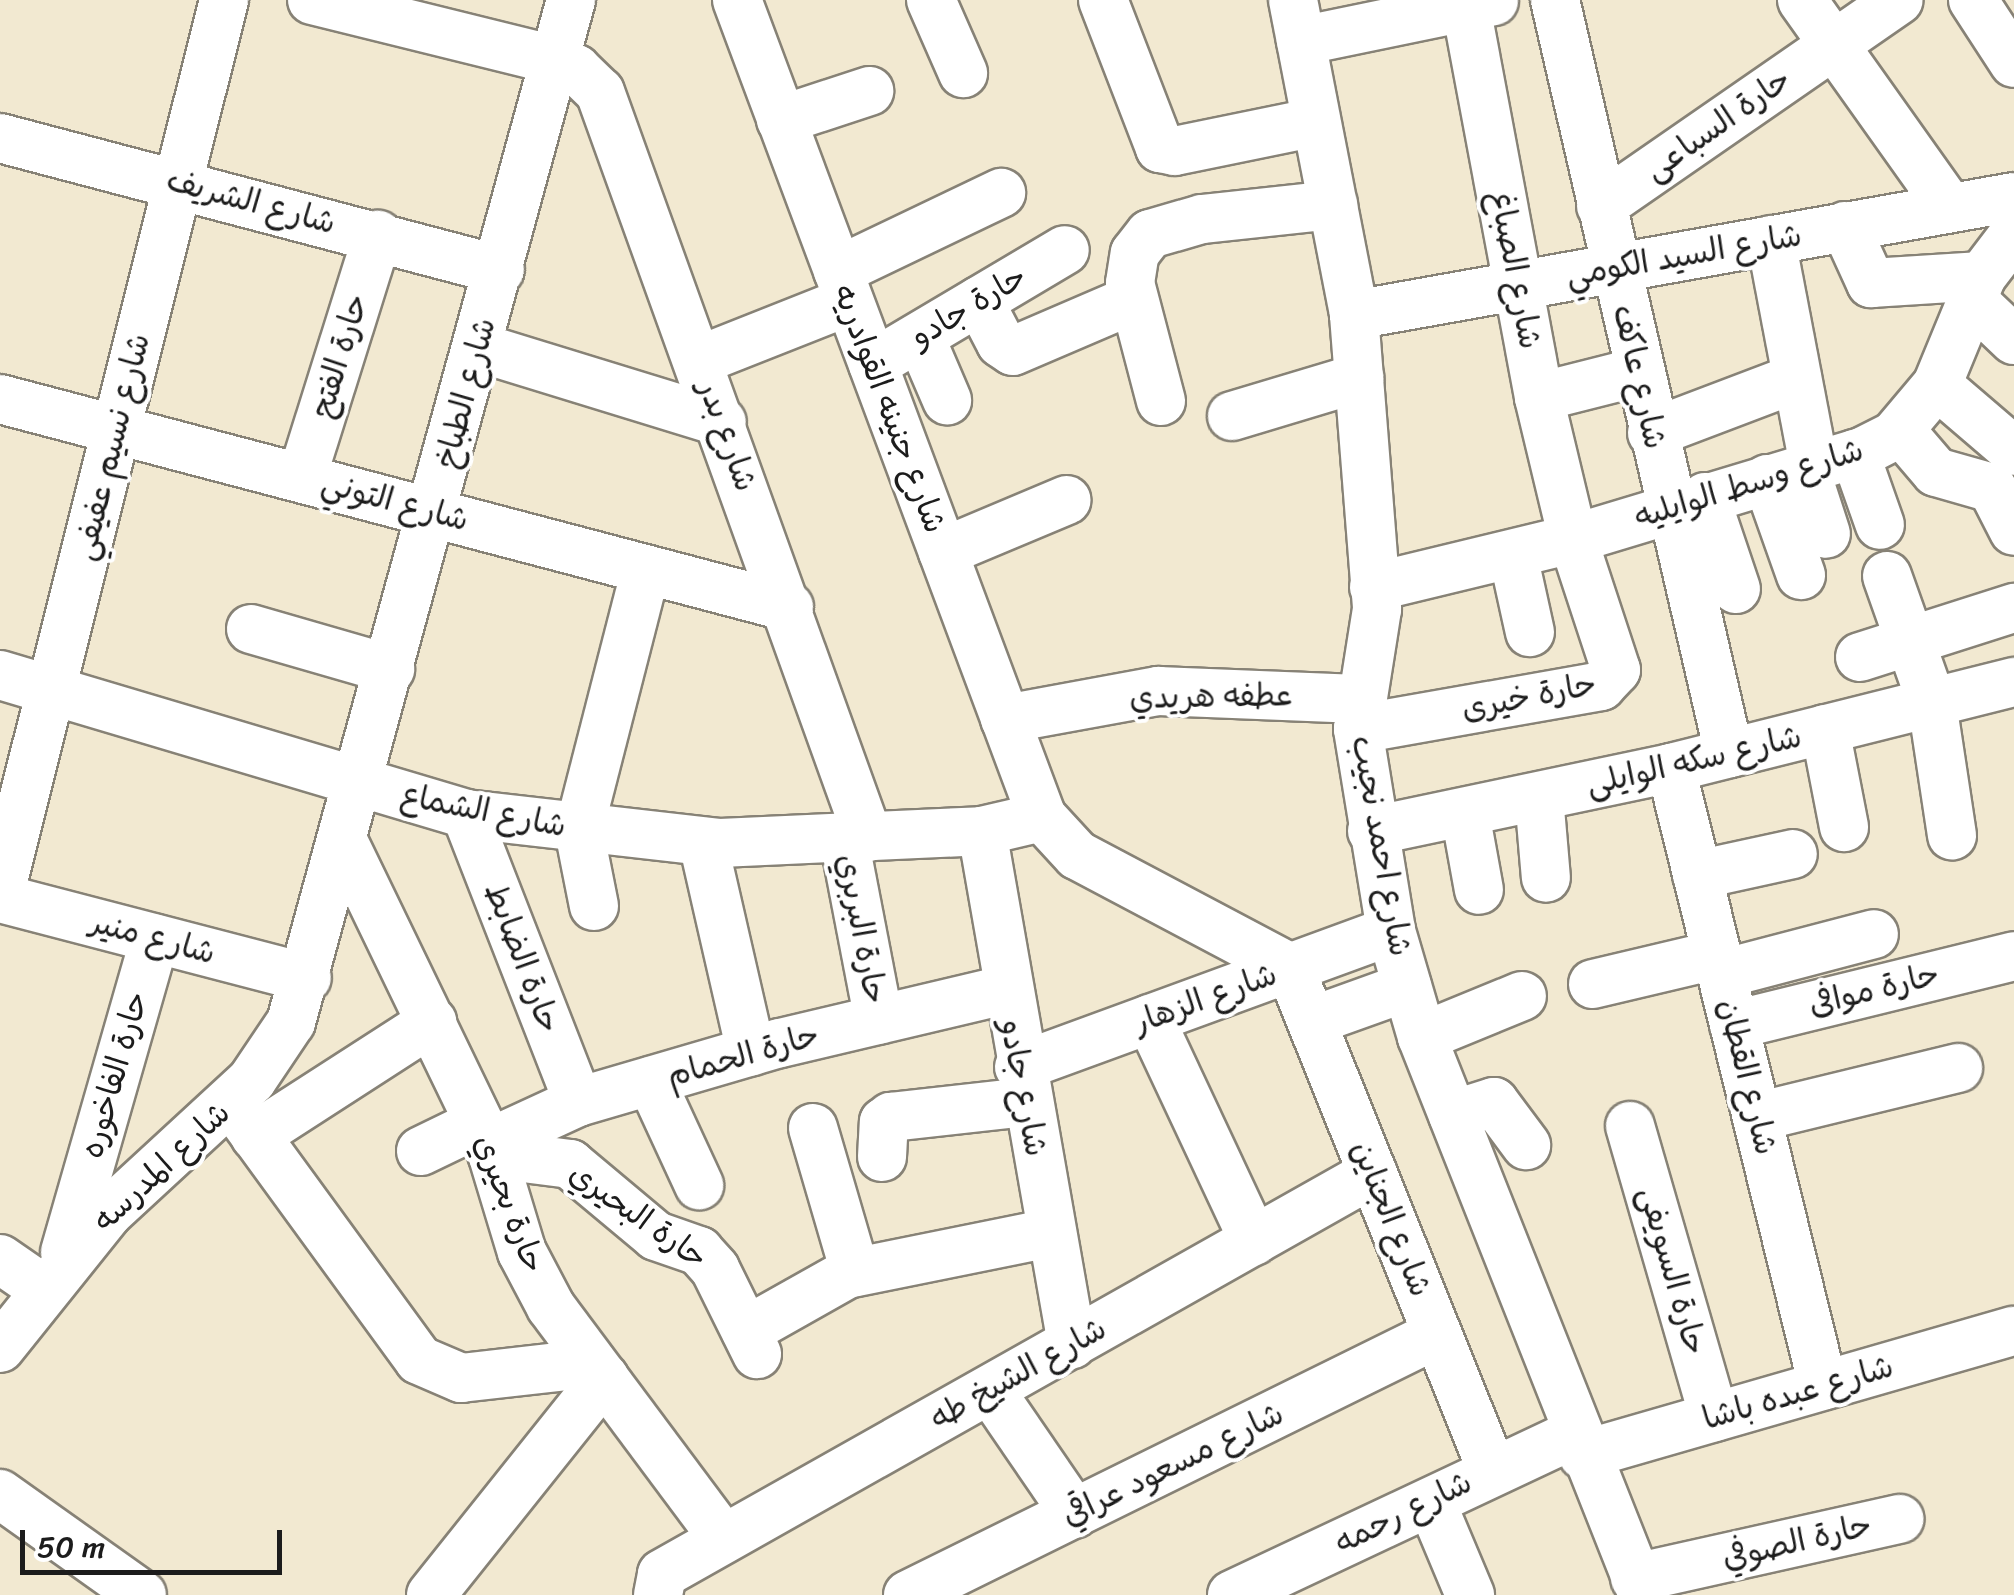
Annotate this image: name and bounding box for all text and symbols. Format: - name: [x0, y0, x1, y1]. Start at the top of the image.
- street label: حارة السباعى: [1637, 60, 1799, 190]
- street label: شارع الشريف: [162, 161, 340, 243]
- street label: شارع الصباغ: [1481, 188, 1549, 352]
- street label: شارع السيد الكومي: [1563, 216, 1805, 296]
- street label: حارة جادو: [904, 258, 1034, 356]
- street label: شارع جنينه القوادريه: [824, 279, 954, 539]
- street label: حارة الفتح: [303, 289, 377, 423]
- street label: شارع عاكف: [1604, 301, 1674, 453]
- street label: شارع الطباخ: [428, 314, 504, 472]
- street label: شارع نسيم عفيفي: [65, 330, 159, 564]
- street label: شارع بدر: [689, 375, 765, 497]
- street label: شارع وسط الوايليه: [1630, 431, 1868, 537]
- street label: شارع التوني: [317, 464, 473, 540]
- street label: حارة خيرى: [1458, 665, 1600, 729]
- street label: عطفه هريدي: [1129, 676, 1293, 718]
- street label: شارع سكه الوايلى: [1583, 718, 1805, 804]
- street label: شارع احمد نجيب: [1343, 733, 1419, 959]
- street label: شارع الشماع: [397, 776, 569, 846]
- street label: حارة البربري: [828, 851, 894, 1007]
- street label: حارة الضابط: [476, 878, 568, 1038]
- street label: شارع منير: [87, 903, 219, 973]
- street label: شارع الزهار: [1128, 955, 1282, 1043]
- street label: حارة موافى: [1805, 955, 1943, 1025]
- street label: حارة الفاخوره: [73, 987, 157, 1163]
- street label: شارع القطان: [1709, 995, 1785, 1159]
- street label: حارة الحمام: [662, 1016, 824, 1096]
- street label: شارع جادو: [991, 1016, 1055, 1160]
- street label: شارع المدرسه: [86, 1094, 238, 1240]
- street label: حارة بحيري: [465, 1130, 553, 1278]
- street label: شارع الجناين: [1342, 1136, 1440, 1302]
- street label: حارة البحيري: [561, 1154, 715, 1278]
- street label: حارة السويفى: [1630, 1183, 1714, 1359]
- street label: شارع الشيخ طه: [923, 1310, 1113, 1438]
- street label: شارع عبده باشا: [1698, 1347, 1898, 1439]
- street label: شارع مسعود عراقي: [1056, 1395, 1290, 1535]
- street label: شارع رحمه: [1328, 1463, 1478, 1563]
- street label: حارة الصوفي: [1719, 1506, 1875, 1578]
- scale bar: [25, 1510, 288, 1572]
- text: 50 m: [37, 1520, 105, 1574]

